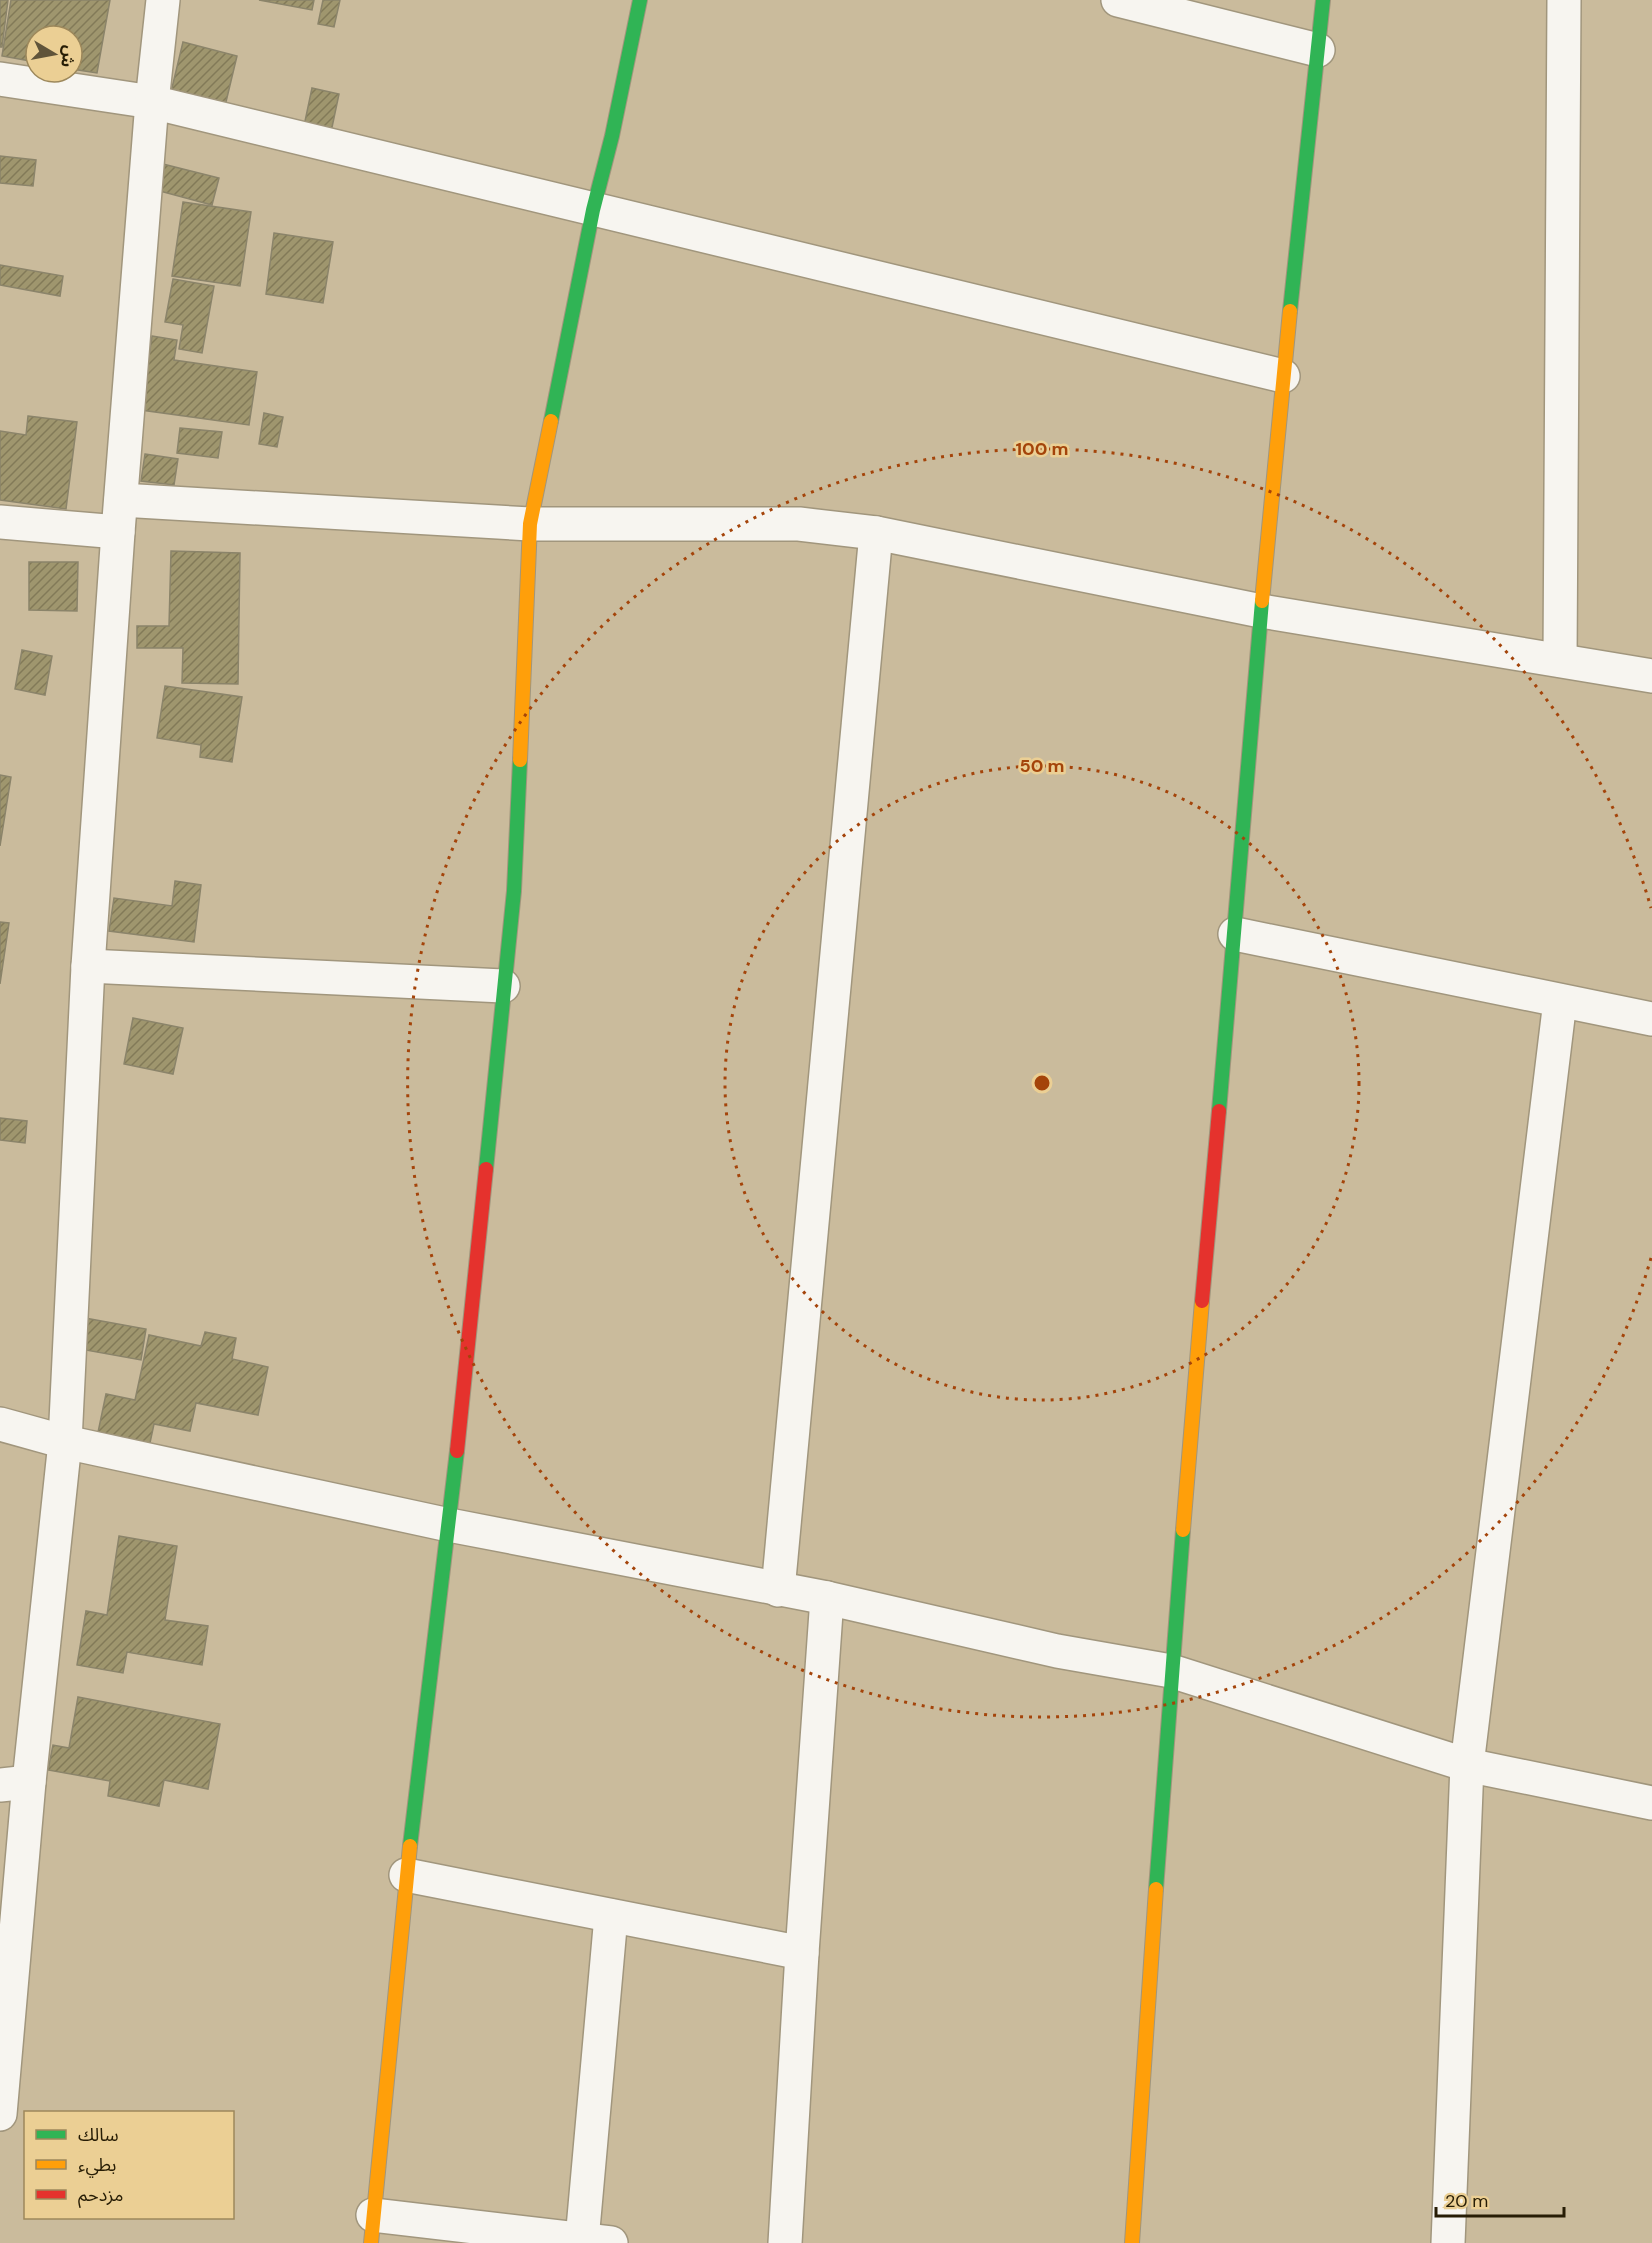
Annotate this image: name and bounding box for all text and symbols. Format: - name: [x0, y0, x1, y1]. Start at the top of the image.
- north arrow: [24, 24, 84, 84]
- text: ش: [56, 44, 81, 69]
- text: 100 m: [1015, 437, 1069, 461]
- text: 50 m: [1019, 754, 1065, 778]
- centre of rings: [1032, 1073, 1052, 1093]
- legend: [24, 2111, 234, 2219]
- text: سالك: [78, 2123, 119, 2147]
- text: بطيء: [78, 2153, 116, 2178]
- scale bar: [1436, 2180, 1564, 2218]
- text: مزدحم: [78, 2183, 123, 2208]
- text: 20 m: [1445, 2189, 1488, 2213]

